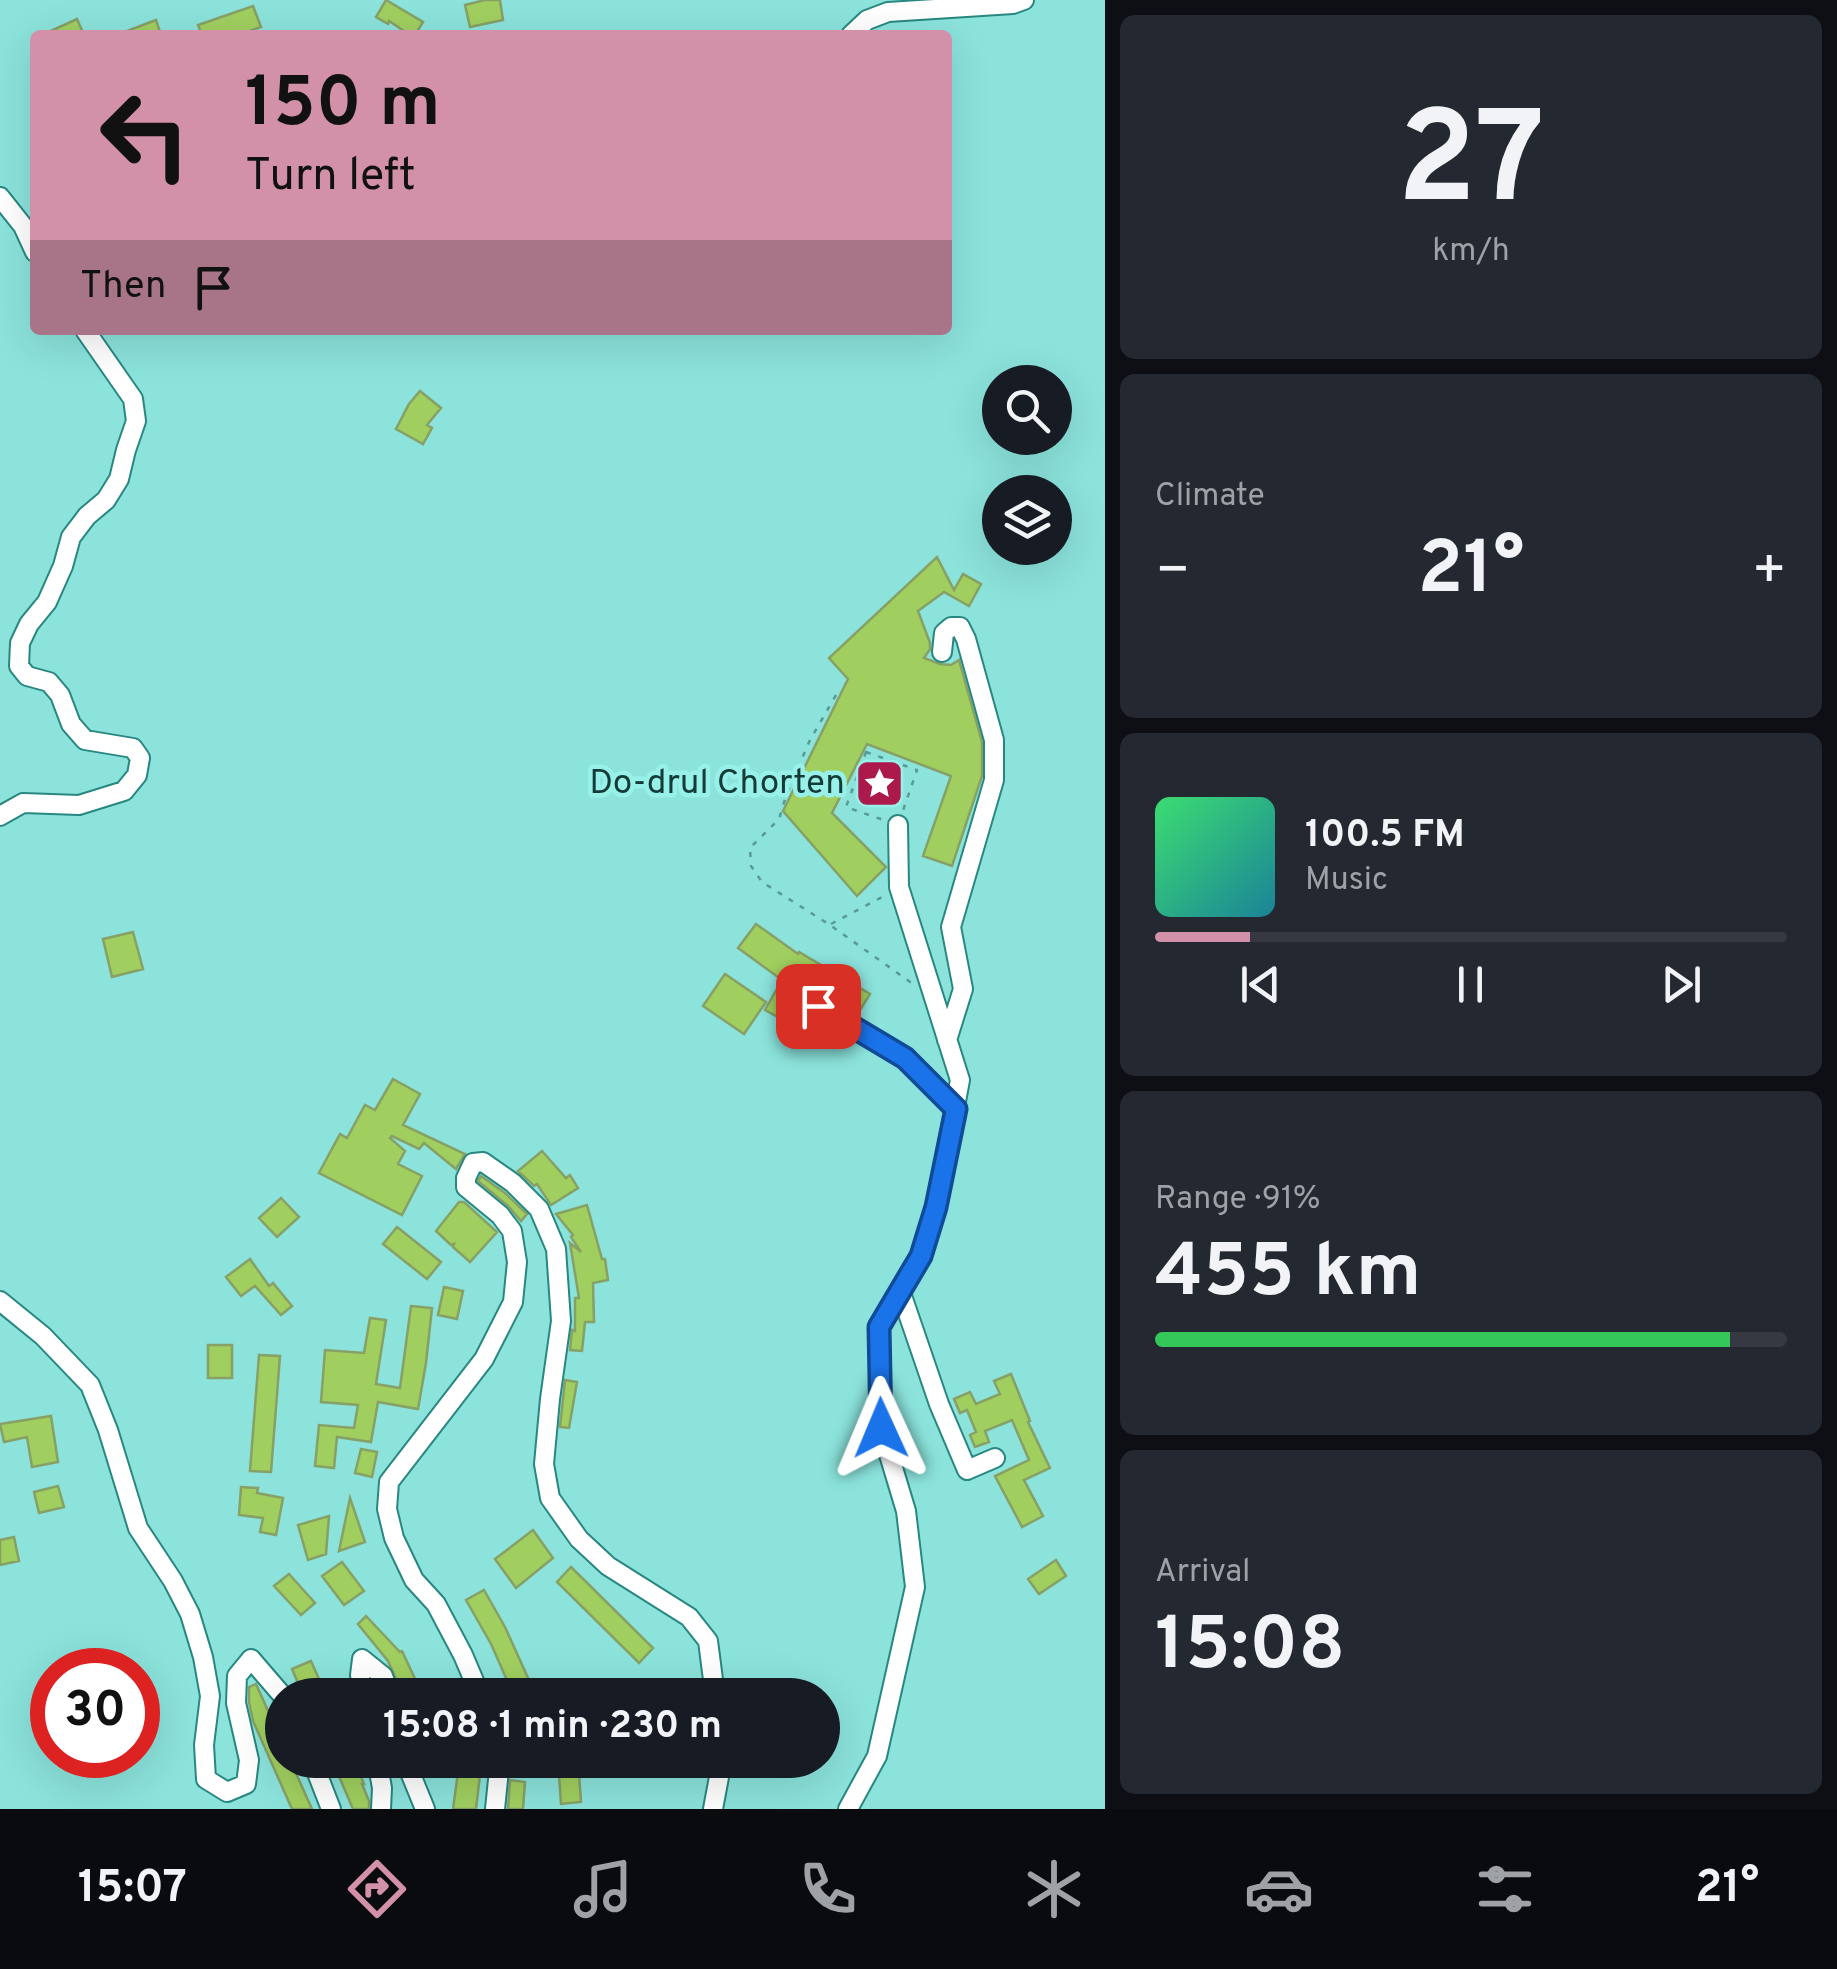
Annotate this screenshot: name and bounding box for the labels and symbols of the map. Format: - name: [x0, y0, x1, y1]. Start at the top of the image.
- place icon: Do-drul Chorten: [854, 758, 906, 810]
- place label: Do-drul Chorten: [589, 762, 845, 806]
- pin: [776, 964, 861, 1049]
- position arrow: [829, 1376, 933, 1480]
- speed limit sign: 30: [30, 1648, 160, 1778]

